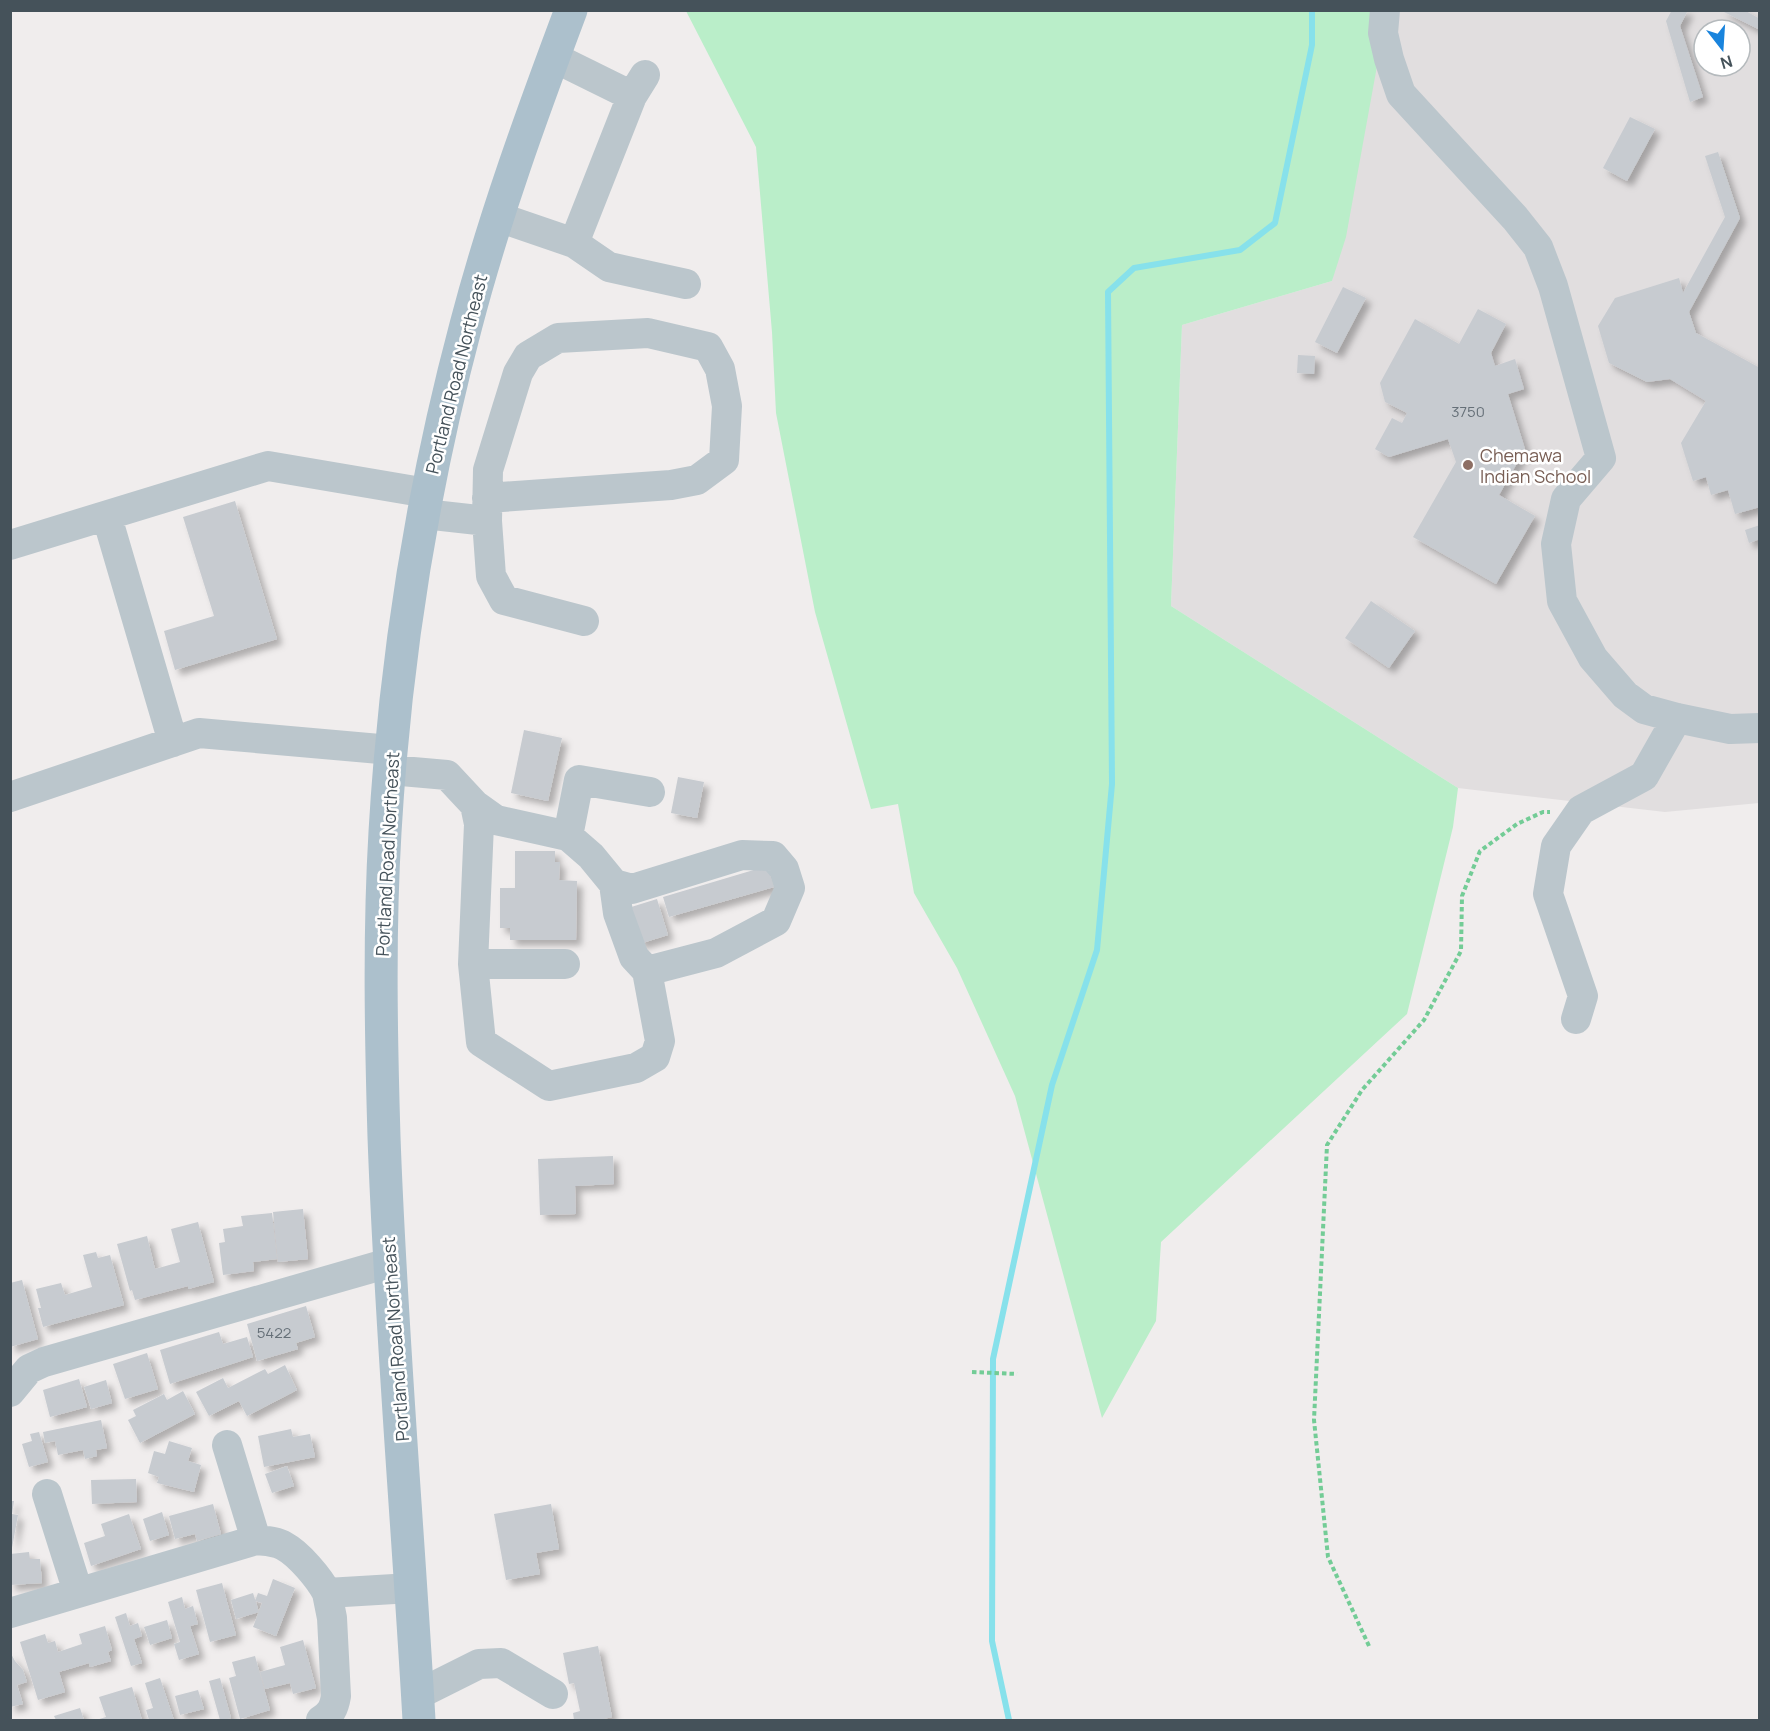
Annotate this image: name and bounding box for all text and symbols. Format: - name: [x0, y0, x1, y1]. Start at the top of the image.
- north arrow: [1692, 18, 1752, 78]
- text: N: [1718, 50, 1735, 75]
- street label: Portland Road Northeast: [420, 272, 492, 476]
- house number: 3750: [1451, 401, 1485, 422]
- place label: Chemawa Indian School: [1480, 443, 1591, 488]
- marker: Chemawa Indian School: [1461, 458, 1475, 472]
- street label: Portland Road Northeast: [370, 751, 404, 957]
- street label: Portland Road Northeast: [376, 1236, 414, 1442]
- house number: 5422: [257, 1322, 291, 1343]

